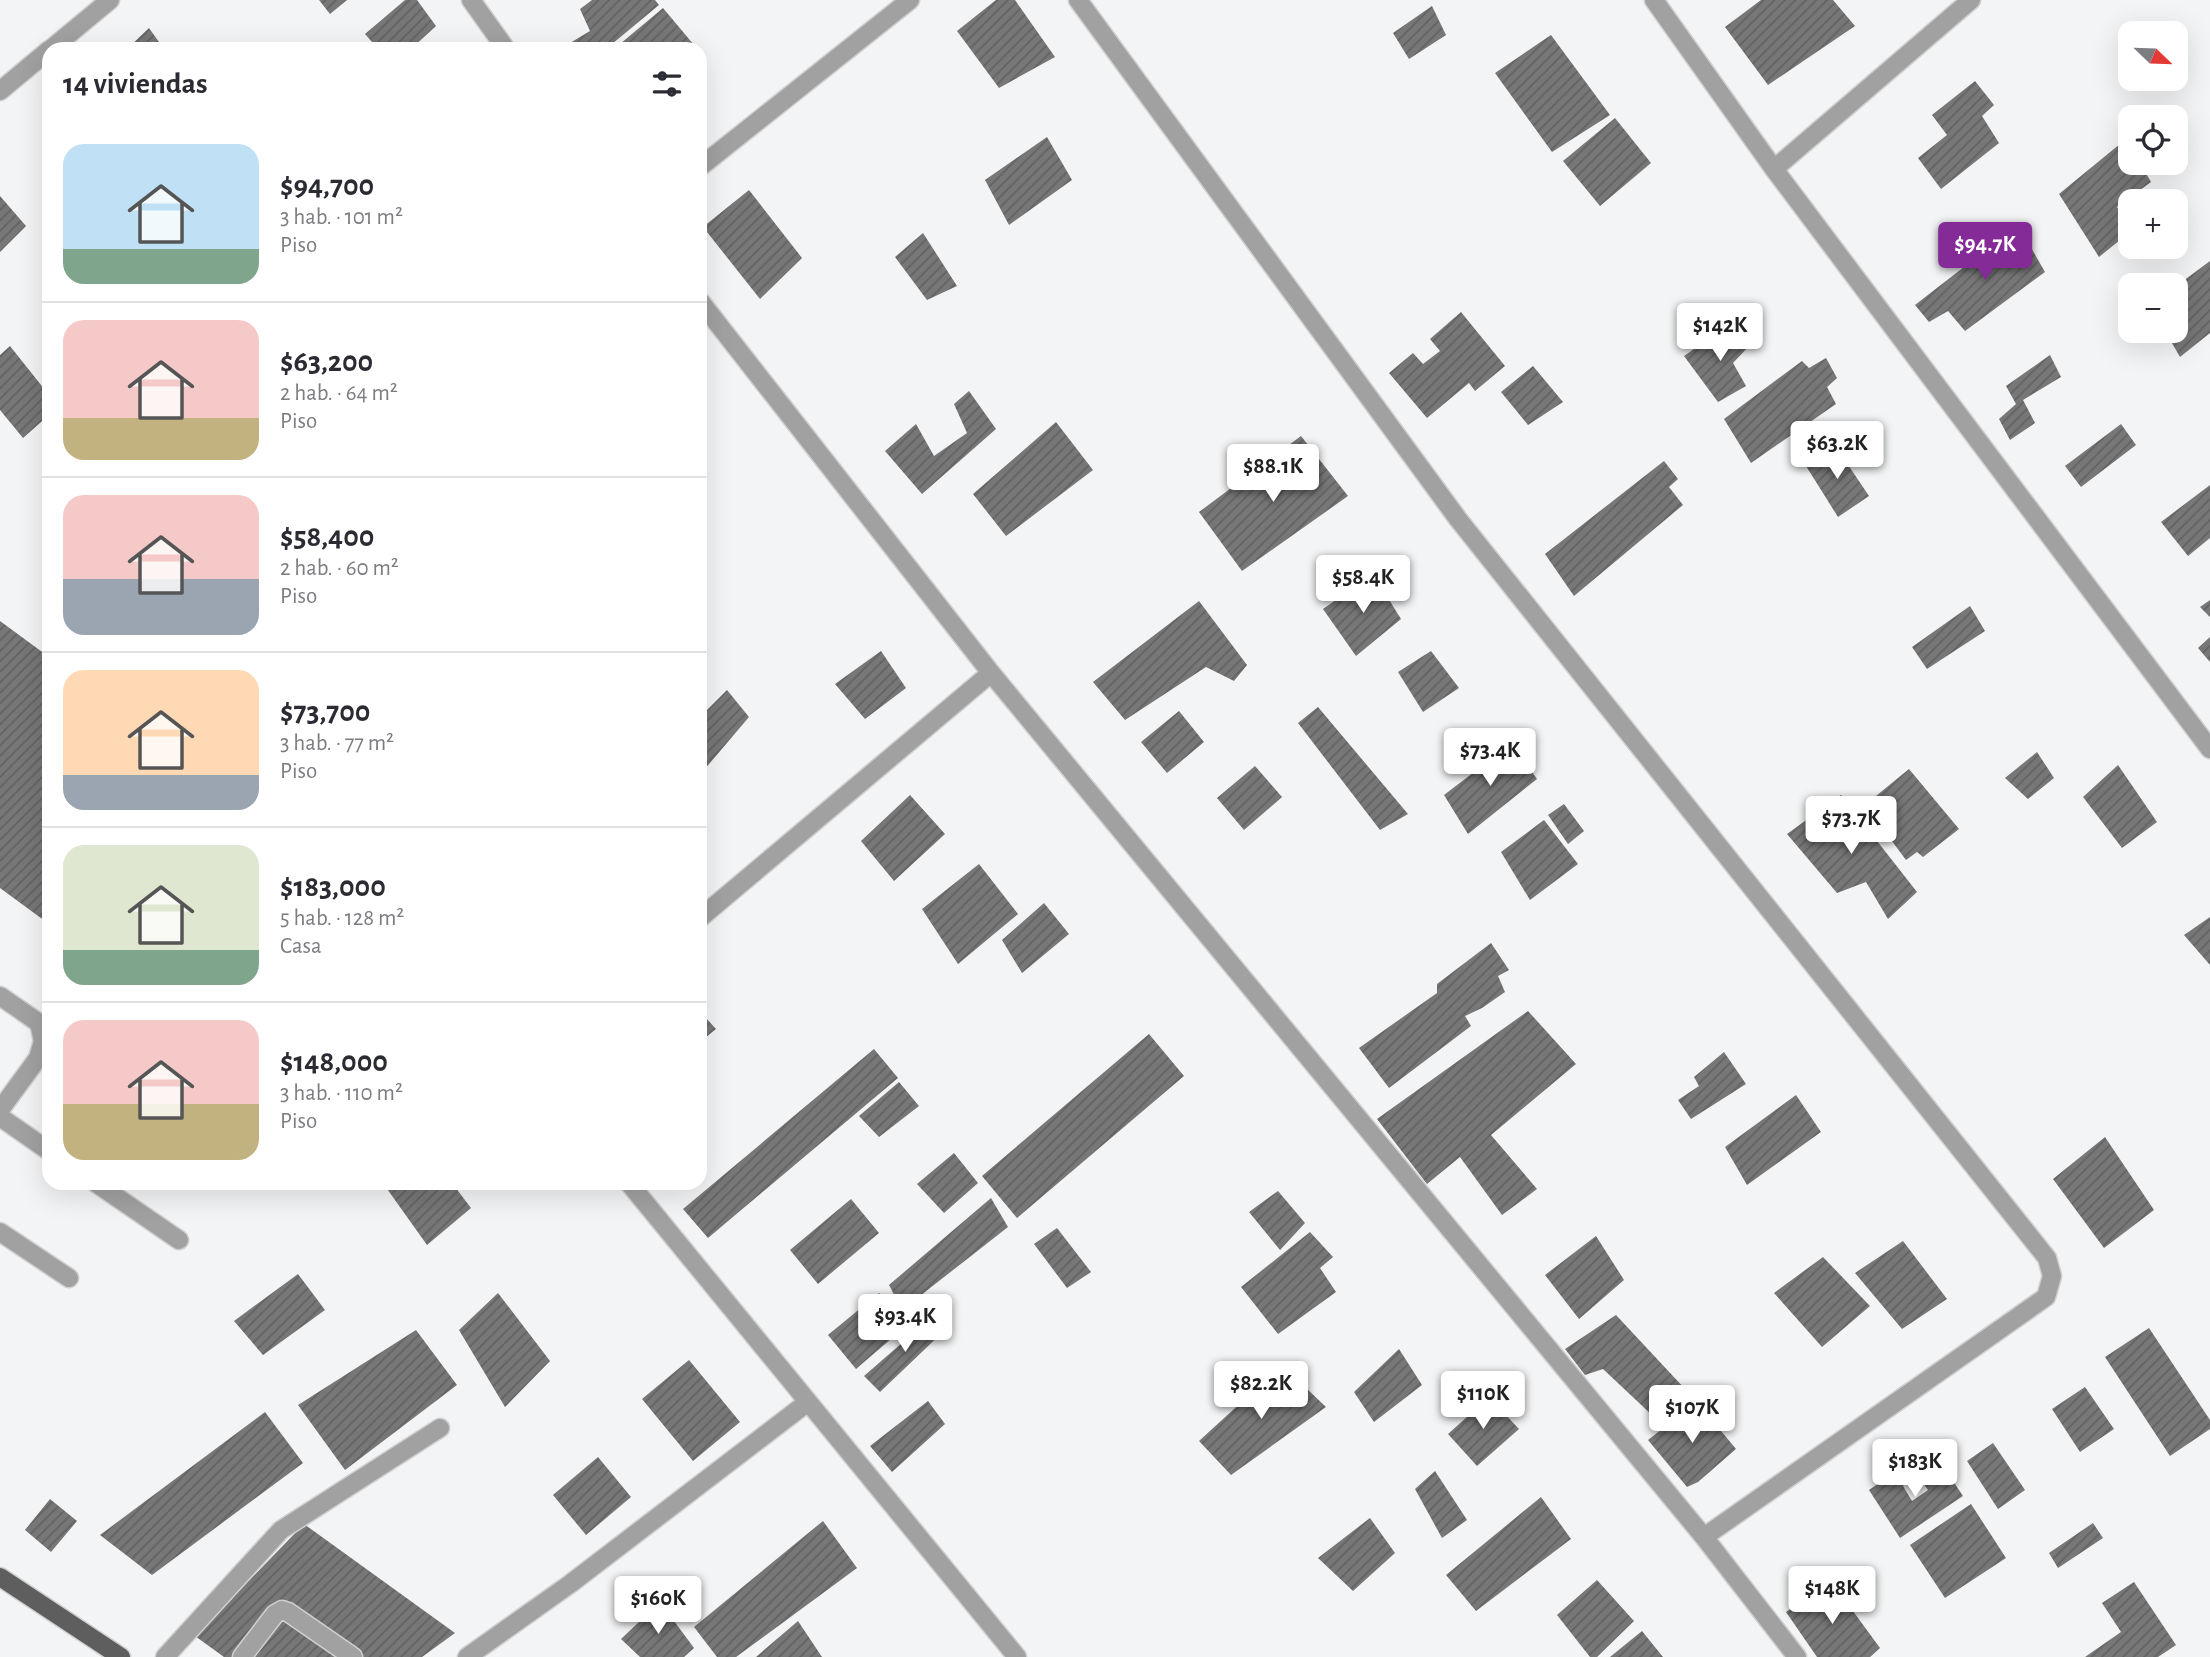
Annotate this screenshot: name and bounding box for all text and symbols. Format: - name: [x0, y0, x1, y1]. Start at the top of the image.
- north arrow: [2118, 21, 2188, 91]
- map controls: [2118, 21, 2188, 343]
- icon: filters: [648, 65, 686, 103]
- text: 14 viviendas: [63, 69, 208, 99]
- button: locate: [2118, 105, 2188, 175]
- text: $94,700: [280, 171, 374, 201]
- icon: home: [119, 172, 203, 256]
- button: +: [2118, 189, 2188, 259]
- text: 3 hab. · 101 m²: [280, 206, 403, 229]
- pin: $94.7K: [1928, 222, 2042, 282]
- text: $94.7K: [1954, 233, 2016, 256]
- text: Piso: [280, 234, 317, 257]
- button: −: [2118, 273, 2188, 343]
- pin: $142K: [1671, 304, 1769, 363]
- text: $142K: [1693, 314, 1747, 337]
- text: $63,200: [280, 347, 373, 377]
- icon: home: [119, 348, 203, 432]
- text: 2 hab. · 64 m²: [280, 382, 398, 405]
- text: Piso: [280, 410, 317, 433]
- pin: $63.2K: [1780, 421, 1894, 481]
- text: $63.2K: [1807, 432, 1867, 455]
- pin: $88.1K: [1216, 444, 1330, 504]
- text: $88.1K: [1243, 455, 1303, 478]
- text: $58,400: [280, 522, 374, 552]
- icon: home: [119, 523, 203, 607]
- pin: $58.4K: [1306, 556, 1420, 615]
- text: 2 hab. · 60 m²: [280, 557, 399, 580]
- text: $58.4K: [1332, 566, 1394, 589]
- text: Piso: [280, 585, 317, 608]
- text: $73,700: [280, 697, 370, 727]
- icon: home: [119, 698, 203, 782]
- pin: $73.4K: [1433, 728, 1547, 788]
- text: 3 hab. · 77 m²: [280, 732, 394, 755]
- text: $73.4K: [1460, 739, 1520, 762]
- text: Piso: [280, 760, 317, 783]
- pin: $73.7K: [1794, 796, 1908, 856]
- text: $73.7K: [1822, 807, 1880, 830]
- text: $183,000: [280, 872, 386, 902]
- icon: home: [119, 873, 203, 957]
- text: 5 hab. · 128 m²: [280, 907, 404, 930]
- text: Casa: [280, 935, 322, 958]
- text: $148,000: [280, 1047, 388, 1077]
- icon: home: [119, 1048, 203, 1132]
- text: 3 hab. · 110 m²: [280, 1082, 403, 1105]
- text: Piso: [280, 1110, 317, 1133]
- pin: $93.4K: [848, 1294, 962, 1354]
- text: $93.4K: [874, 1305, 936, 1328]
- pin: $82.2K: [1204, 1362, 1318, 1421]
- text: $82.2K: [1230, 1372, 1292, 1395]
- pin: $110K: [1434, 1372, 1532, 1431]
- text: $110K: [1457, 1382, 1509, 1405]
- pin: $107K: [1643, 1386, 1741, 1445]
- text: $107K: [1665, 1396, 1719, 1419]
- pin: $183K: [1866, 1440, 1964, 1499]
- text: $183K: [1888, 1450, 1942, 1473]
- pin: $148K: [1783, 1566, 1881, 1626]
- pin: $160K: [609, 1576, 707, 1636]
- text: $148K: [1805, 1577, 1859, 1600]
- text: $160K: [630, 1587, 686, 1610]

